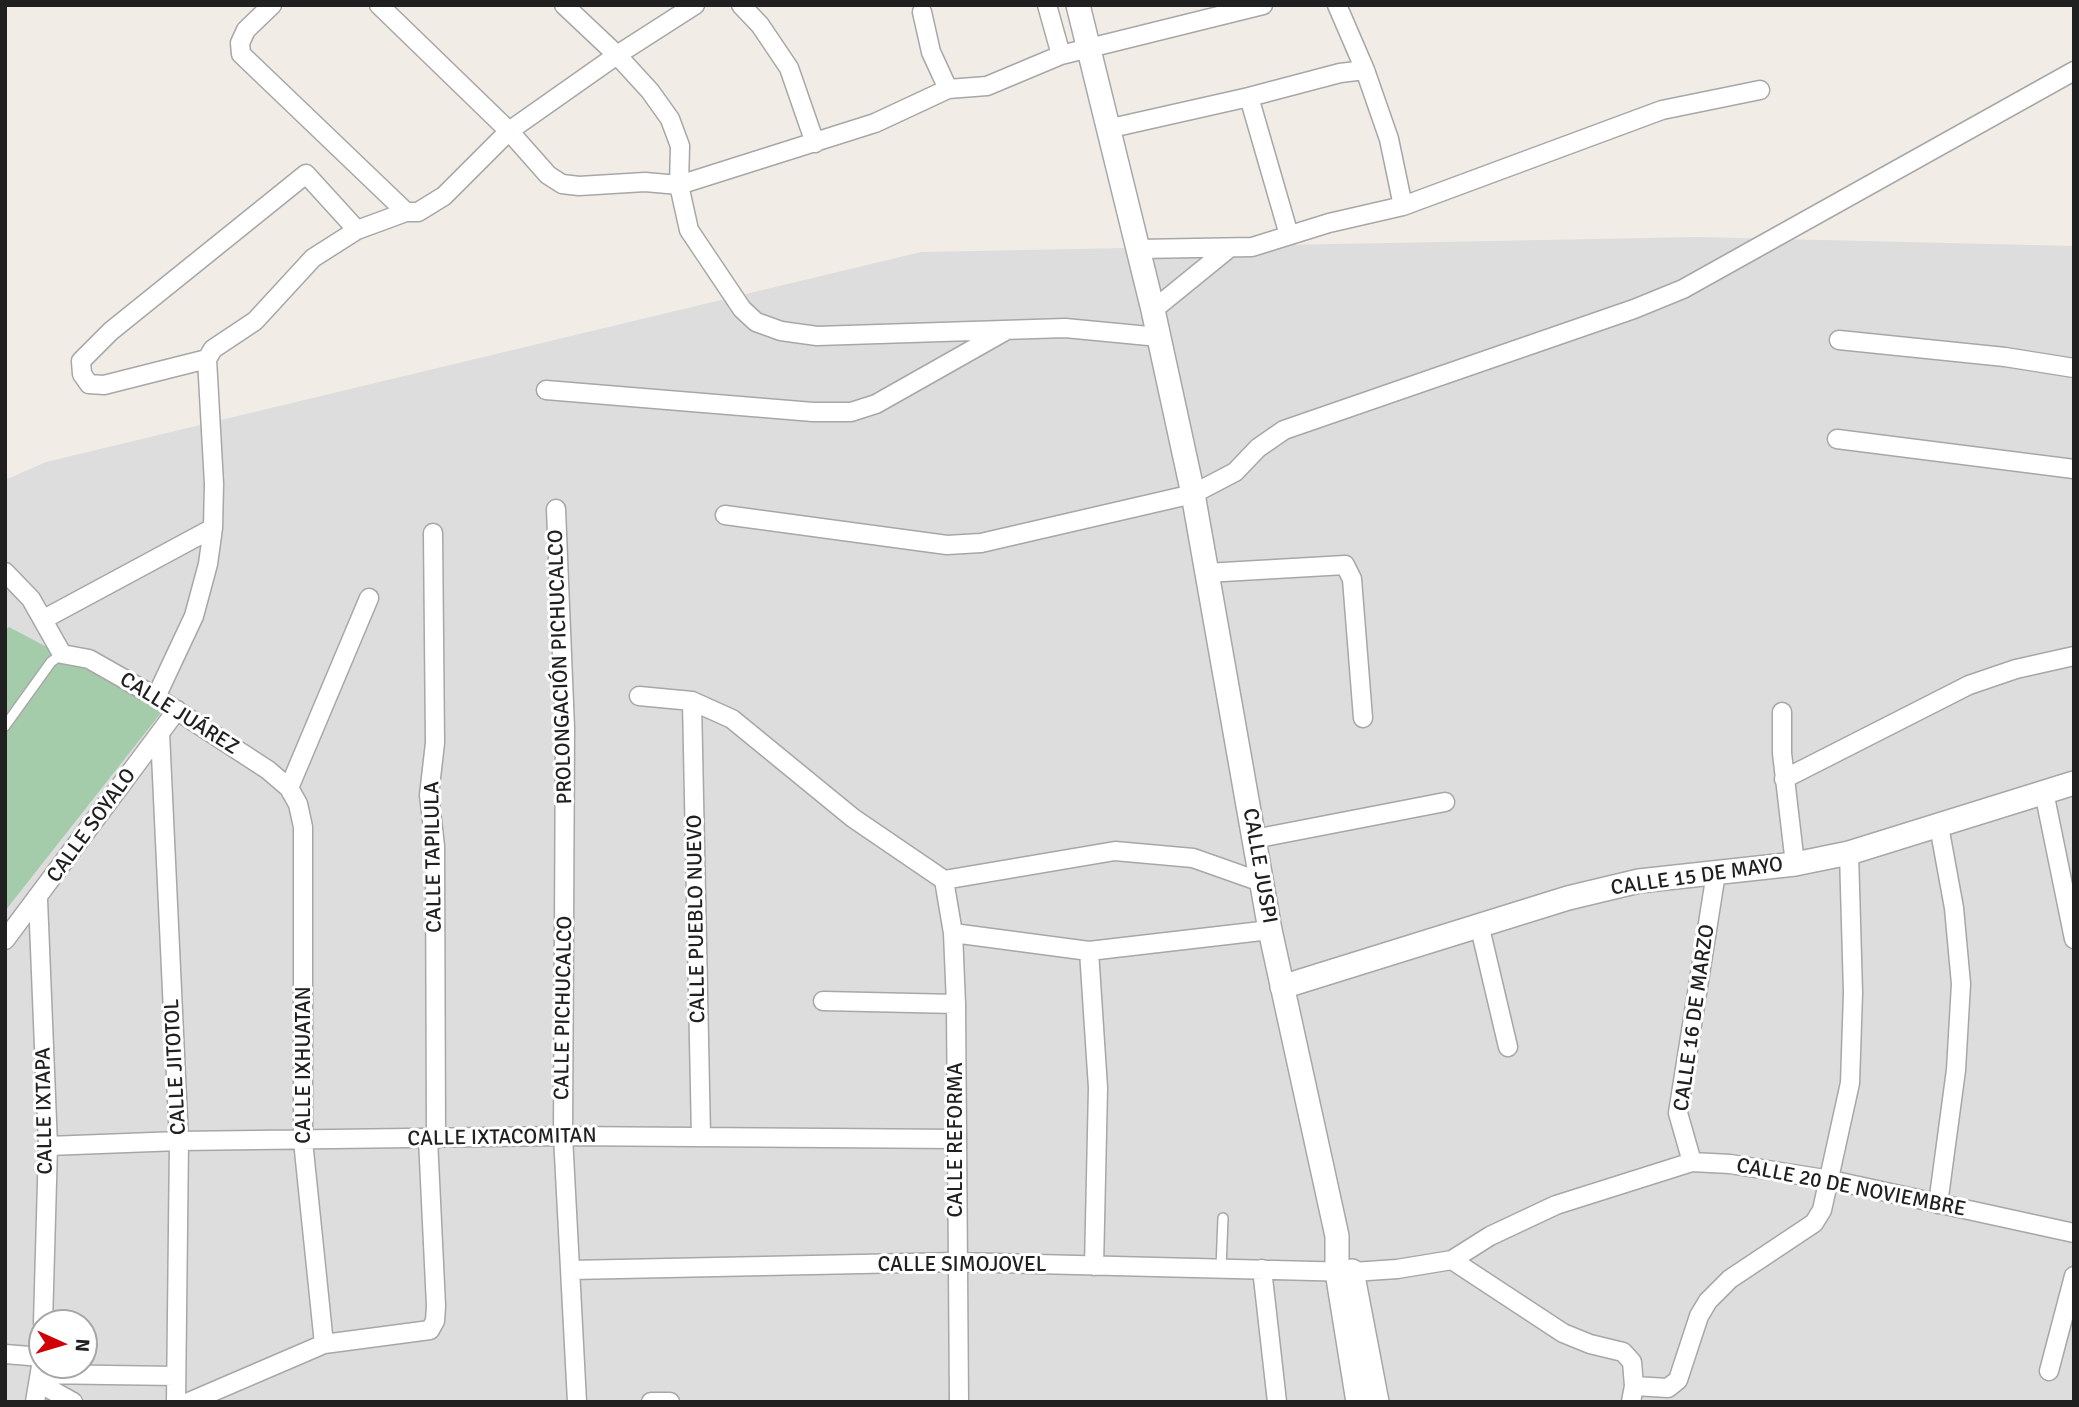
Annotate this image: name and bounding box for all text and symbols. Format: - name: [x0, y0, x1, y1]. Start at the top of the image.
- street label: PROLONGACIÓN PICHUCALCO: [544, 529, 578, 805]
- street label: CALLE JUÁREZ: [115, 667, 243, 761]
- street label: CALLE SOYALO: [42, 764, 142, 888]
- street label: CALLE TAPILULA: [420, 781, 448, 933]
- street label: CALLE JUSPI: [1236, 806, 1282, 926]
- street label: CALLE PUEBLO NUEVO: [683, 814, 711, 1024]
- street label: CALLE 15 DE MAYO: [1609, 852, 1785, 902]
- street label: CALLE PICHUCALCO: [550, 916, 578, 1100]
- street label: CALLE 16 DE MARZO: [1669, 923, 1721, 1113]
- street label: CALLE IXHUATAN: [291, 986, 317, 1144]
- street label: CALLE JITOTOL: [160, 998, 192, 1136]
- street label: CALLE IXTAPA: [31, 1047, 59, 1175]
- street label: CALLE REFORMA: [943, 1062, 969, 1218]
- street label: CALLE IXTACOMITAN: [407, 1124, 597, 1152]
- street label: CALLE 20 DE NOVIEMBRE: [1734, 1153, 1968, 1223]
- street label: CALLE SIMOJOVEL: [877, 1252, 1047, 1278]
- north arrow: [28, 1309, 98, 1379]
- text: N: [70, 1338, 94, 1353]

